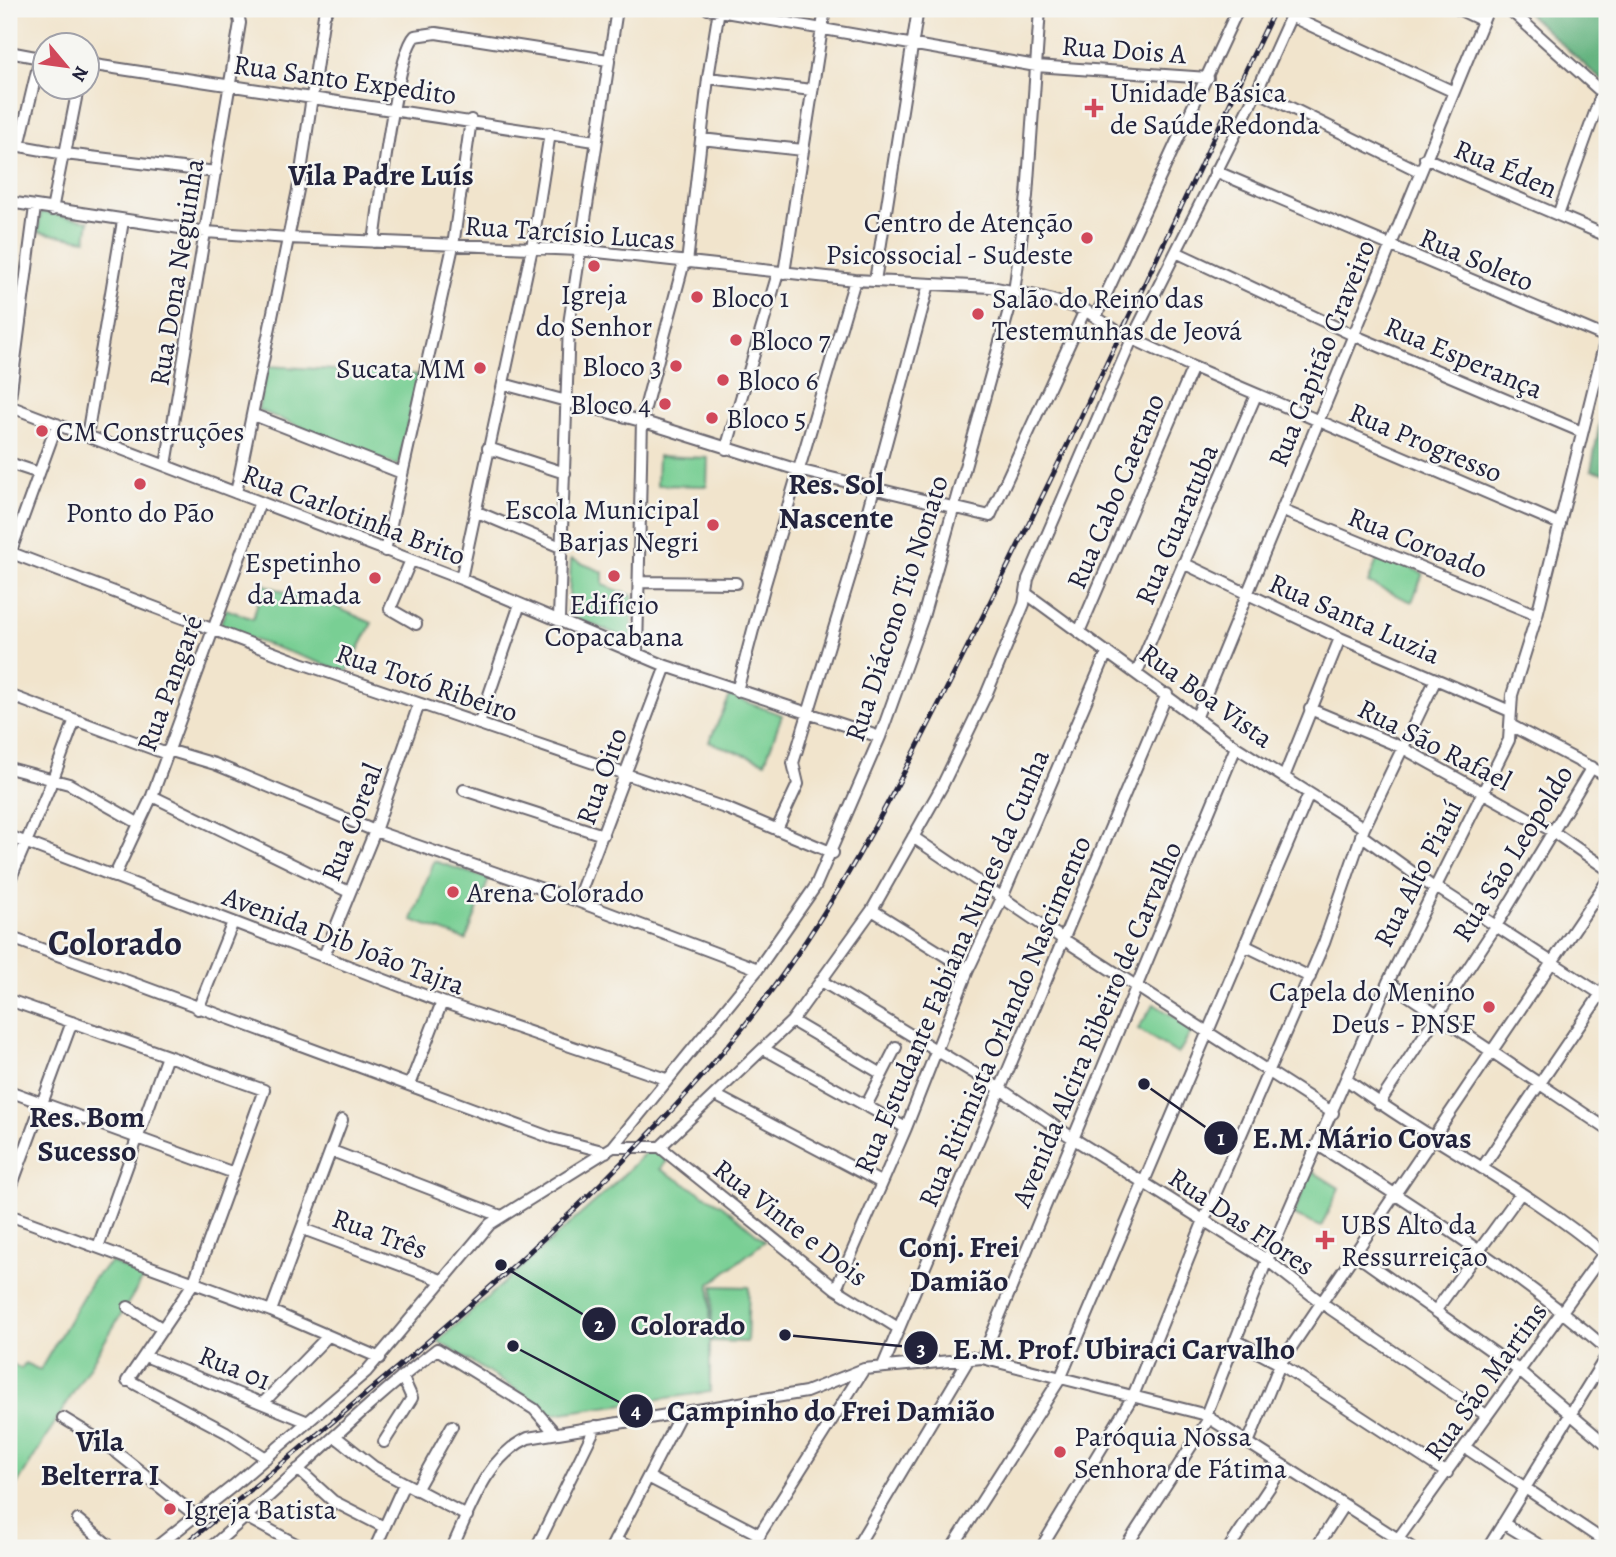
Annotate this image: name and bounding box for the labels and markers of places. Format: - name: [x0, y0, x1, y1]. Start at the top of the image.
- place label: Unidade Básica de Saúde Redonda: [1110, 74, 1320, 144]
- marker: Unidade Básica de Saúde Redonda: [1084, 98, 1104, 118]
- place label: Centro de Atenção Psicossocial - Sudeste: [826, 204, 1073, 274]
- marker: Centro de Atenção Psicossocial - Sudeste: [1079, 230, 1095, 246]
- marker: Igreja do Senhor: [586, 258, 602, 274]
- place label: Igreja do Senhor: [536, 276, 652, 346]
- place label: Bloco 1: [711, 279, 789, 317]
- place label: Salão do Reino das Testemunhas de Jeová: [992, 280, 1242, 350]
- marker: Bloco 1: [689, 289, 705, 305]
- marker: Salão do Reino das Testemunhas de Jeová: [970, 306, 986, 322]
- place label: Bloco 7: [750, 322, 830, 360]
- marker: Bloco 7: [728, 332, 744, 348]
- place label: Bloco 3: [582, 348, 662, 386]
- place label: Sucata MM: [336, 350, 466, 388]
- marker: Bloco 3: [668, 358, 684, 374]
- marker: Sucata MM: [472, 360, 488, 376]
- place label: Bloco 6: [737, 362, 818, 400]
- marker: Bloco 6: [715, 372, 731, 388]
- place label: Bloco 4: [570, 386, 651, 424]
- marker: Bloco 4: [657, 396, 673, 412]
- place label: Bloco 5: [726, 400, 806, 438]
- marker: Bloco 5: [704, 410, 720, 426]
- place label: CM Construções: [56, 413, 245, 451]
- marker: CM Construções: [34, 423, 50, 439]
- marker: Ponto do Pão: [132, 476, 148, 492]
- place label: Escola Municipal Barjas Negri: [504, 491, 699, 561]
- place label: Ponto do Pão: [66, 494, 214, 532]
- marker: Escola Municipal Barjas Negri: [705, 517, 721, 533]
- place label: Espetinho da Amada: [244, 544, 361, 614]
- marker: Edifício Copacabana: [606, 568, 622, 584]
- marker: Espetinho da Amada: [367, 570, 383, 586]
- place label: Edifício Copacabana: [544, 586, 684, 656]
- place label: Arena Colorado: [466, 874, 644, 912]
- marker: Arena Colorado: [445, 884, 461, 900]
- place label: Capela do Menino Deus - PNSF: [1269, 973, 1475, 1043]
- marker: Capela do Menino Deus - PNSF: [1481, 999, 1497, 1015]
- callout: E.M. Mário Covas: [1203, 1112, 1486, 1163]
- place label: UBS Alto da Ressurreição: [1341, 1206, 1488, 1276]
- marker: UBS Alto da Ressurreição: [1315, 1230, 1335, 1250]
- callout: Colorado: [582, 1299, 760, 1350]
- callout: E.M. Prof. Ubiraci Carvalho: [903, 1323, 1310, 1374]
- callout: Campinho do Frei Damião: [618, 1385, 1009, 1436]
- place label: Paróquia Nossa Senhora de Fátima: [1074, 1418, 1287, 1488]
- marker: Paróquia Nossa Senhora de Fátima: [1052, 1444, 1068, 1460]
- place label: Igreja Batista: [184, 1491, 337, 1529]
- marker: Igreja Batista: [162, 1501, 178, 1517]

